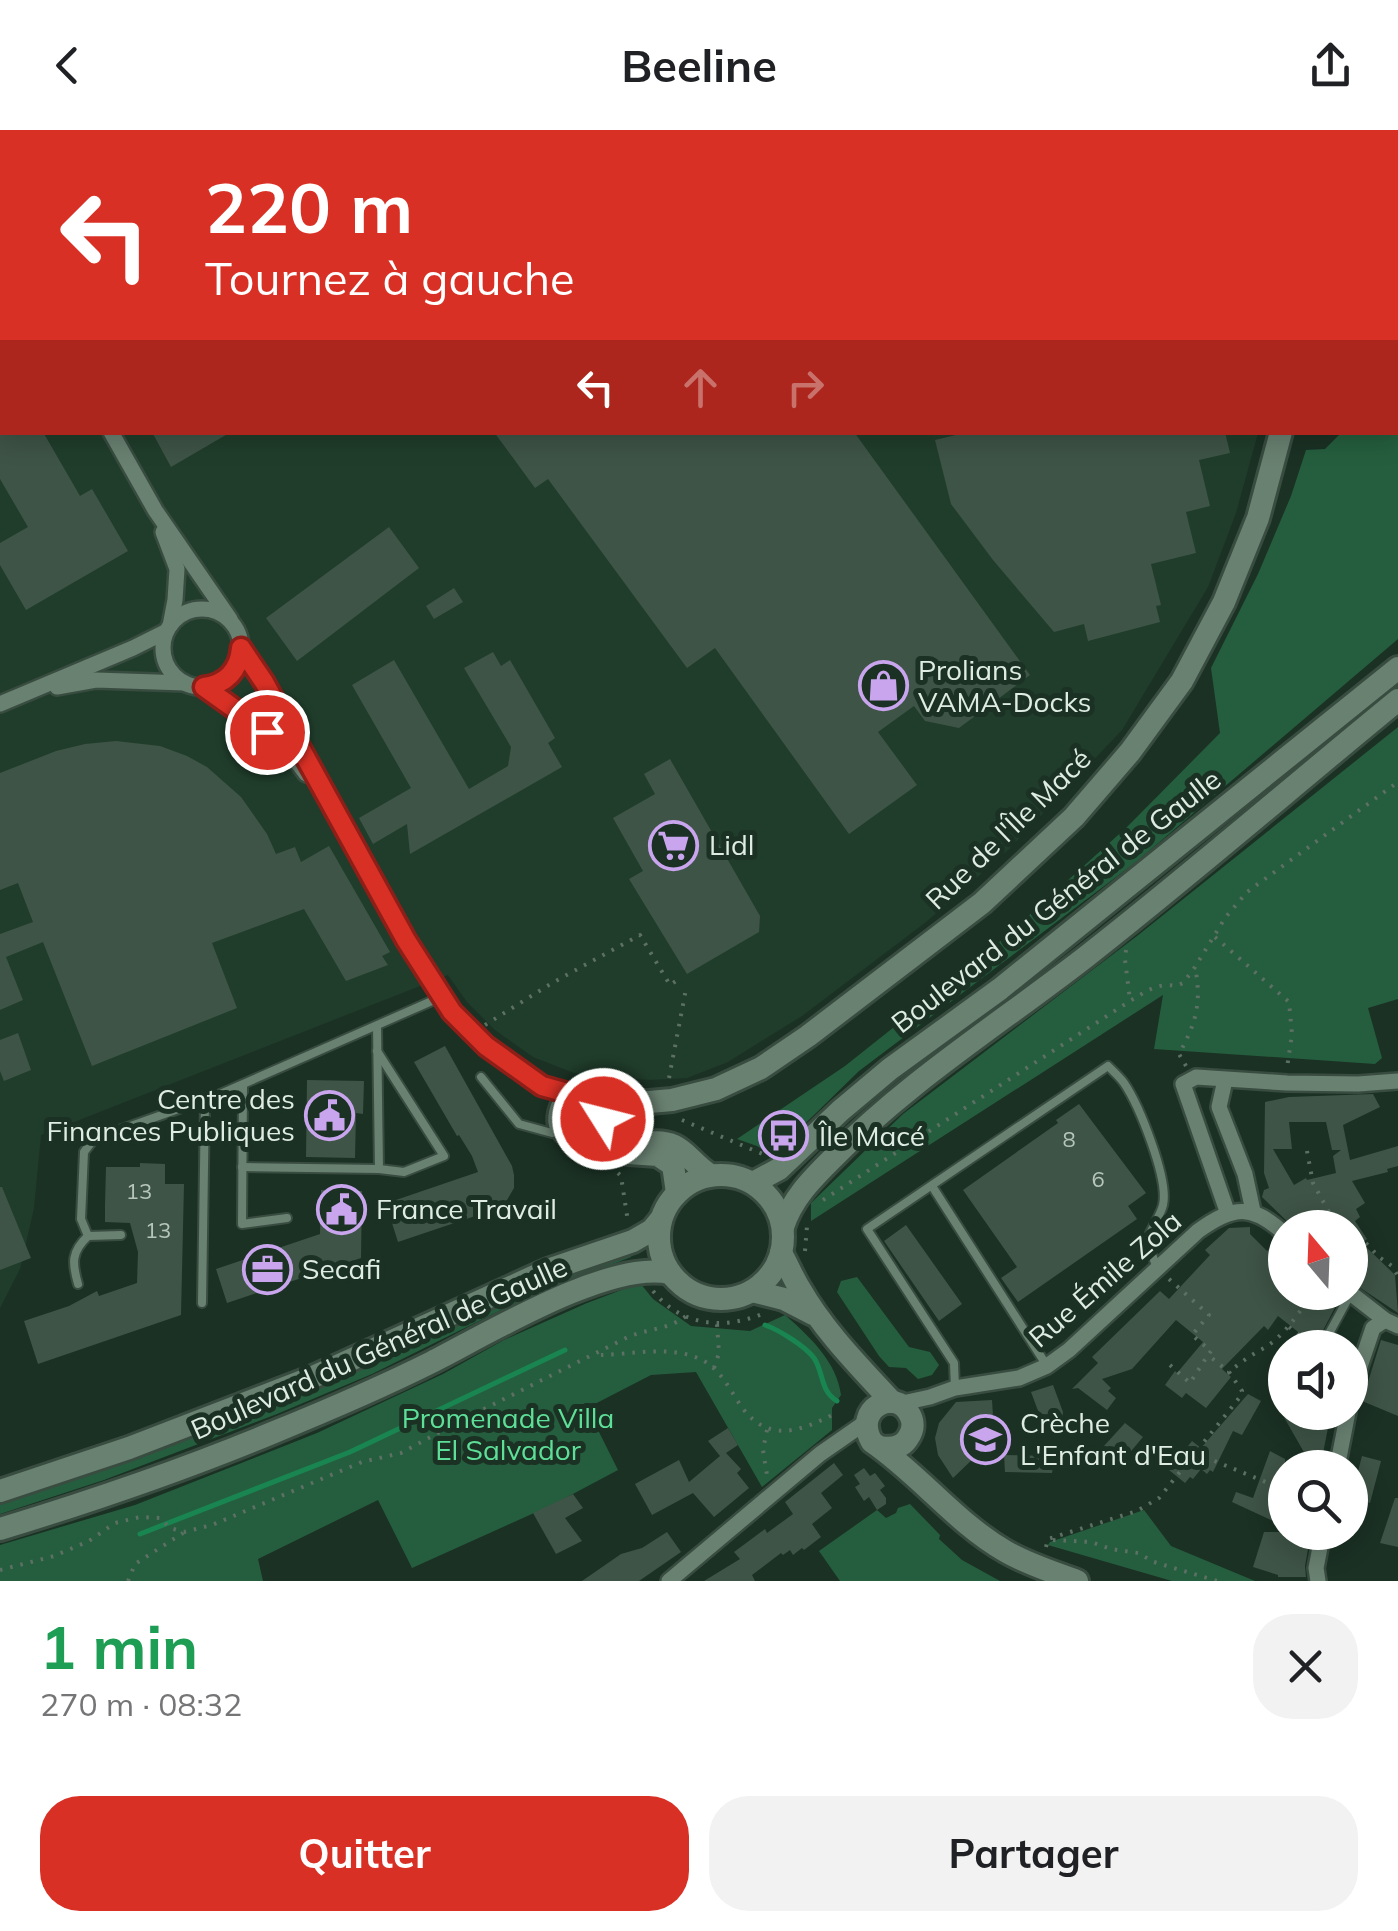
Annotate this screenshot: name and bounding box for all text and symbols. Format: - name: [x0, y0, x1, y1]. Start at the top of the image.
- text: Beeline: [621, 37, 777, 93]
- icon: back: [40, 38, 95, 93]
- icon: share: [1303, 38, 1358, 93]
- text: 220 m: [205, 163, 413, 251]
- icon: left: [40, 170, 170, 300]
- text: Tournez à gauche: [205, 250, 575, 306]
- icon: left: [568, 360, 623, 415]
- icon: ahead: [673, 360, 728, 415]
- icon: right: [778, 360, 833, 415]
- place label: Prolians VAMA-Docks: [918, 652, 1091, 719]
- shop icon: Prolians VAMA-Docks: [857, 660, 909, 712]
- pin: [225, 690, 310, 775]
- icon: arrive: [240, 705, 295, 760]
- street label: Rue de l'Île Macé: [918, 741, 1098, 916]
- street label: Boulevard du Général de Gaulle: [884, 761, 1227, 1040]
- supermarket icon: Lidl: [648, 819, 700, 871]
- place label: Lidl: [709, 827, 754, 862]
- position arrow: [551, 1067, 655, 1171]
- place label: Centre des Finances Publiques: [47, 1081, 295, 1148]
- public building icon: Centre des Finances Publiques: [304, 1089, 356, 1141]
- bus stop icon: Île Macé: [758, 1110, 810, 1162]
- place label: Île Macé: [818, 1118, 925, 1153]
- house number: 8: [1062, 1125, 1076, 1153]
- house number: 6: [1091, 1165, 1105, 1193]
- house number: 13: [126, 1177, 152, 1205]
- public building icon: France Travail: [315, 1183, 367, 1235]
- place label: France Travail: [376, 1191, 557, 1226]
- street label: Rue Émile Zola: [1021, 1203, 1188, 1354]
- north arrow: [1268, 1210, 1368, 1310]
- map controls: [1268, 1210, 1368, 1550]
- house number: 13: [145, 1216, 171, 1244]
- office icon: Secafi: [241, 1243, 293, 1295]
- street label: Boulevard du Général de Gaulle: [185, 1249, 572, 1447]
- place label: Secafi: [302, 1251, 381, 1286]
- button: sound: [1268, 1330, 1368, 1430]
- park label: Promenade Villa El Salvador: [402, 1400, 614, 1467]
- place label: Crèche L'Enfant d'Eau: [1020, 1405, 1206, 1472]
- school or university icon: Crèche L'Enfant d'Eau: [959, 1413, 1011, 1465]
- button: search: [1268, 1450, 1368, 1550]
- text: 1 min: [40, 1609, 198, 1684]
- button: close: [1253, 1614, 1358, 1719]
- text: 270 m · 08:32: [40, 1684, 242, 1724]
- button: Quitter: [40, 1796, 689, 1911]
- button: Partager: [709, 1796, 1358, 1911]

